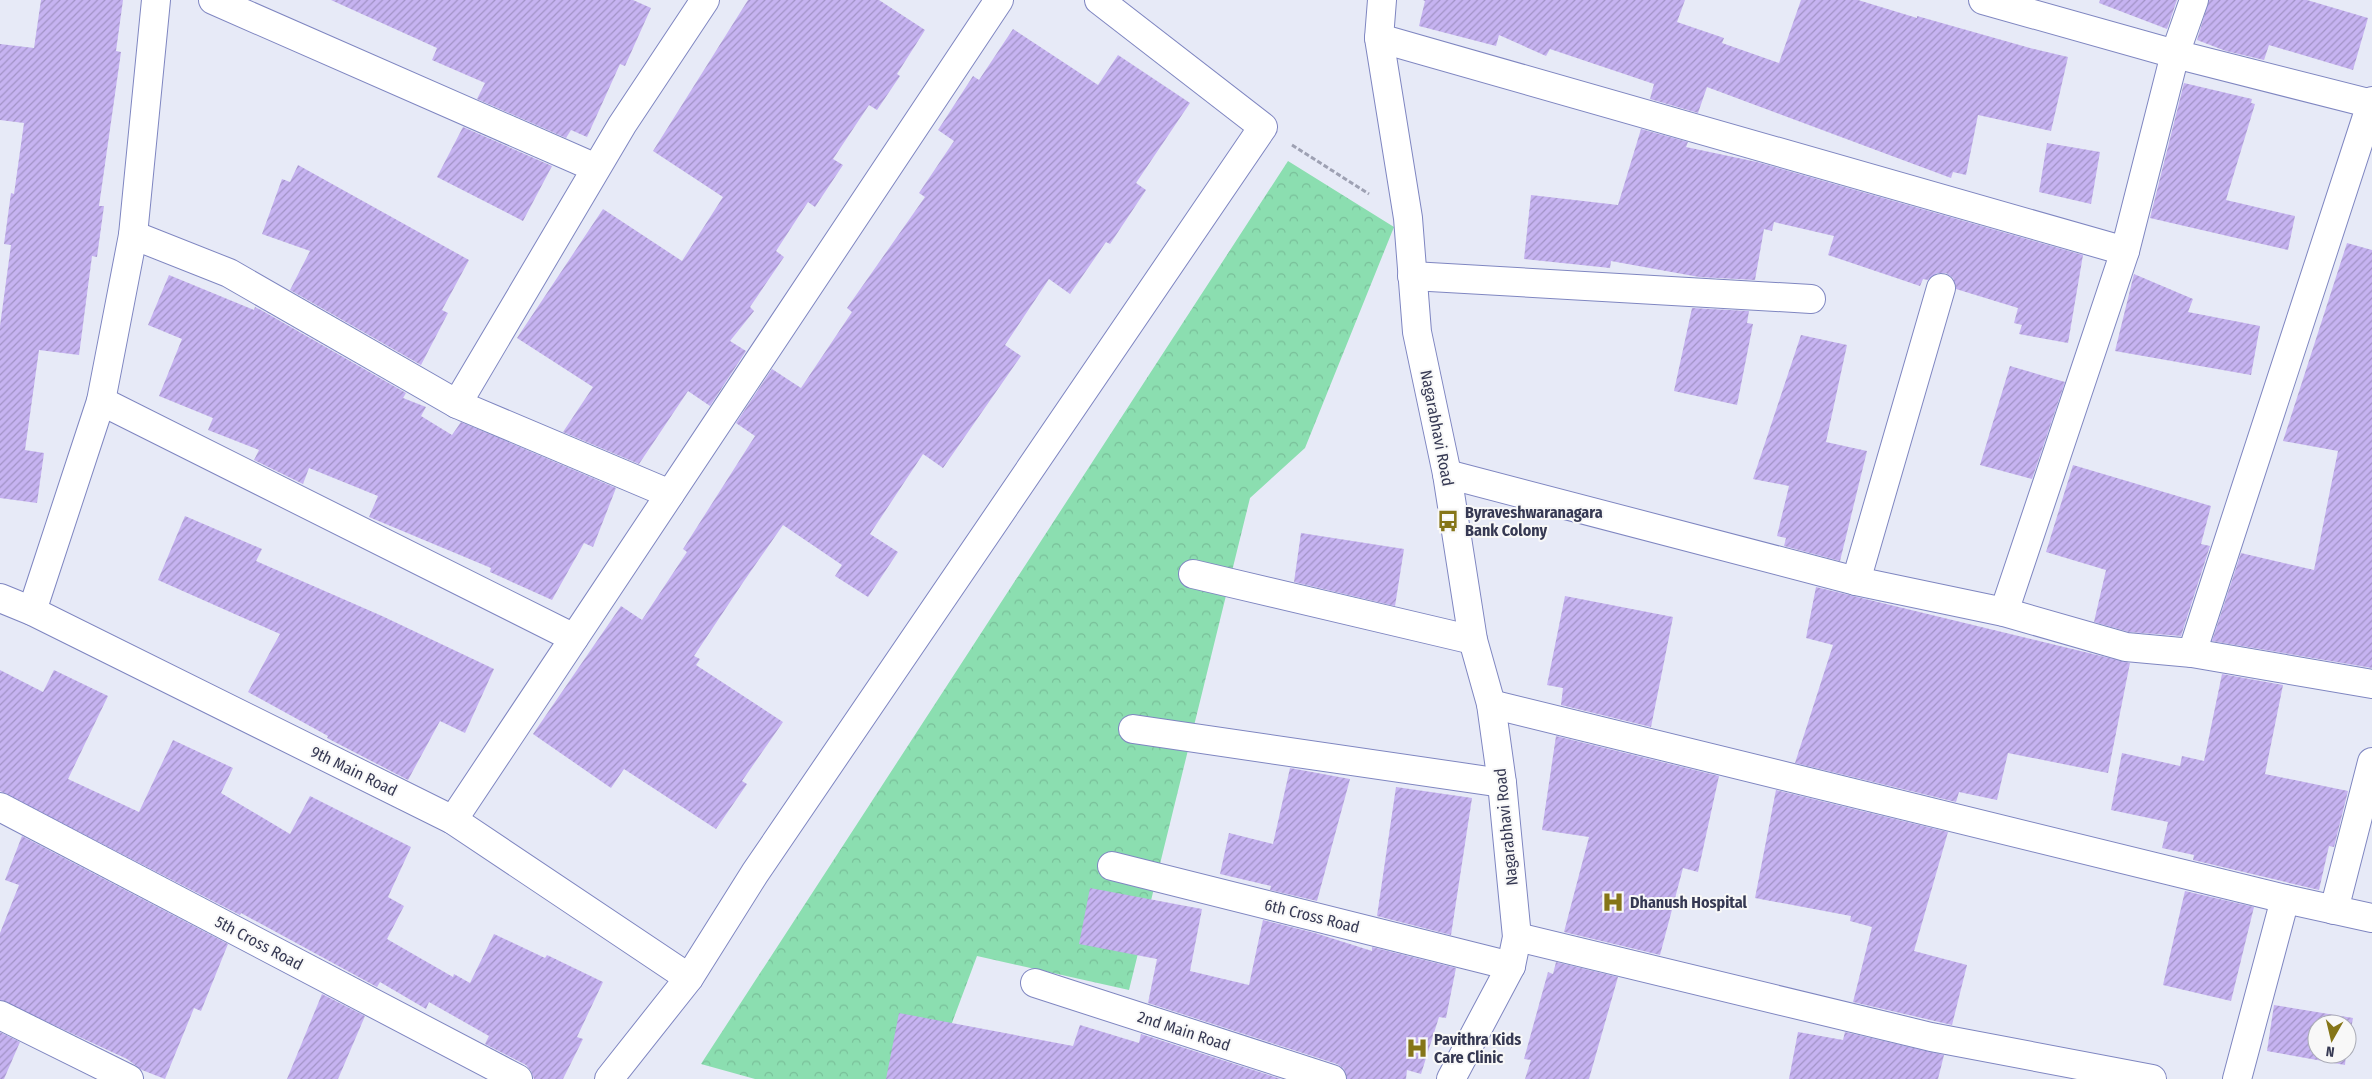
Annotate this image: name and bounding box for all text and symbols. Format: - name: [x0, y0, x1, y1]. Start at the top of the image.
- street label: Nagarabhavi Road: [1416, 368, 1458, 488]
- place label: Byraveshwaranagara Bank Colony: [1465, 503, 1603, 540]
- bus stop icon: Byraveshwaranagara Bank Colony: [1435, 508, 1461, 534]
- street label: 9th Main Road: [308, 742, 400, 800]
- street label: Nagarabhavi Road: [1490, 767, 1522, 887]
- hospital icon: Dhanush Hospital: [1600, 889, 1626, 915]
- place label: Dhanush Hospital: [1630, 893, 1748, 912]
- street label: 6th Cross Road: [1263, 895, 1361, 937]
- street label: 5th Cross Road: [212, 912, 306, 974]
- street label: 2nd Main Road: [1135, 1007, 1233, 1055]
- north arrow: [2307, 1014, 2357, 1064]
- place label: Pavithra Kids Care Clinic: [1434, 1030, 1521, 1067]
- hospital icon: Pavithra Kids Care Clinic: [1404, 1035, 1430, 1061]
- text: N: [2325, 1042, 2336, 1060]

